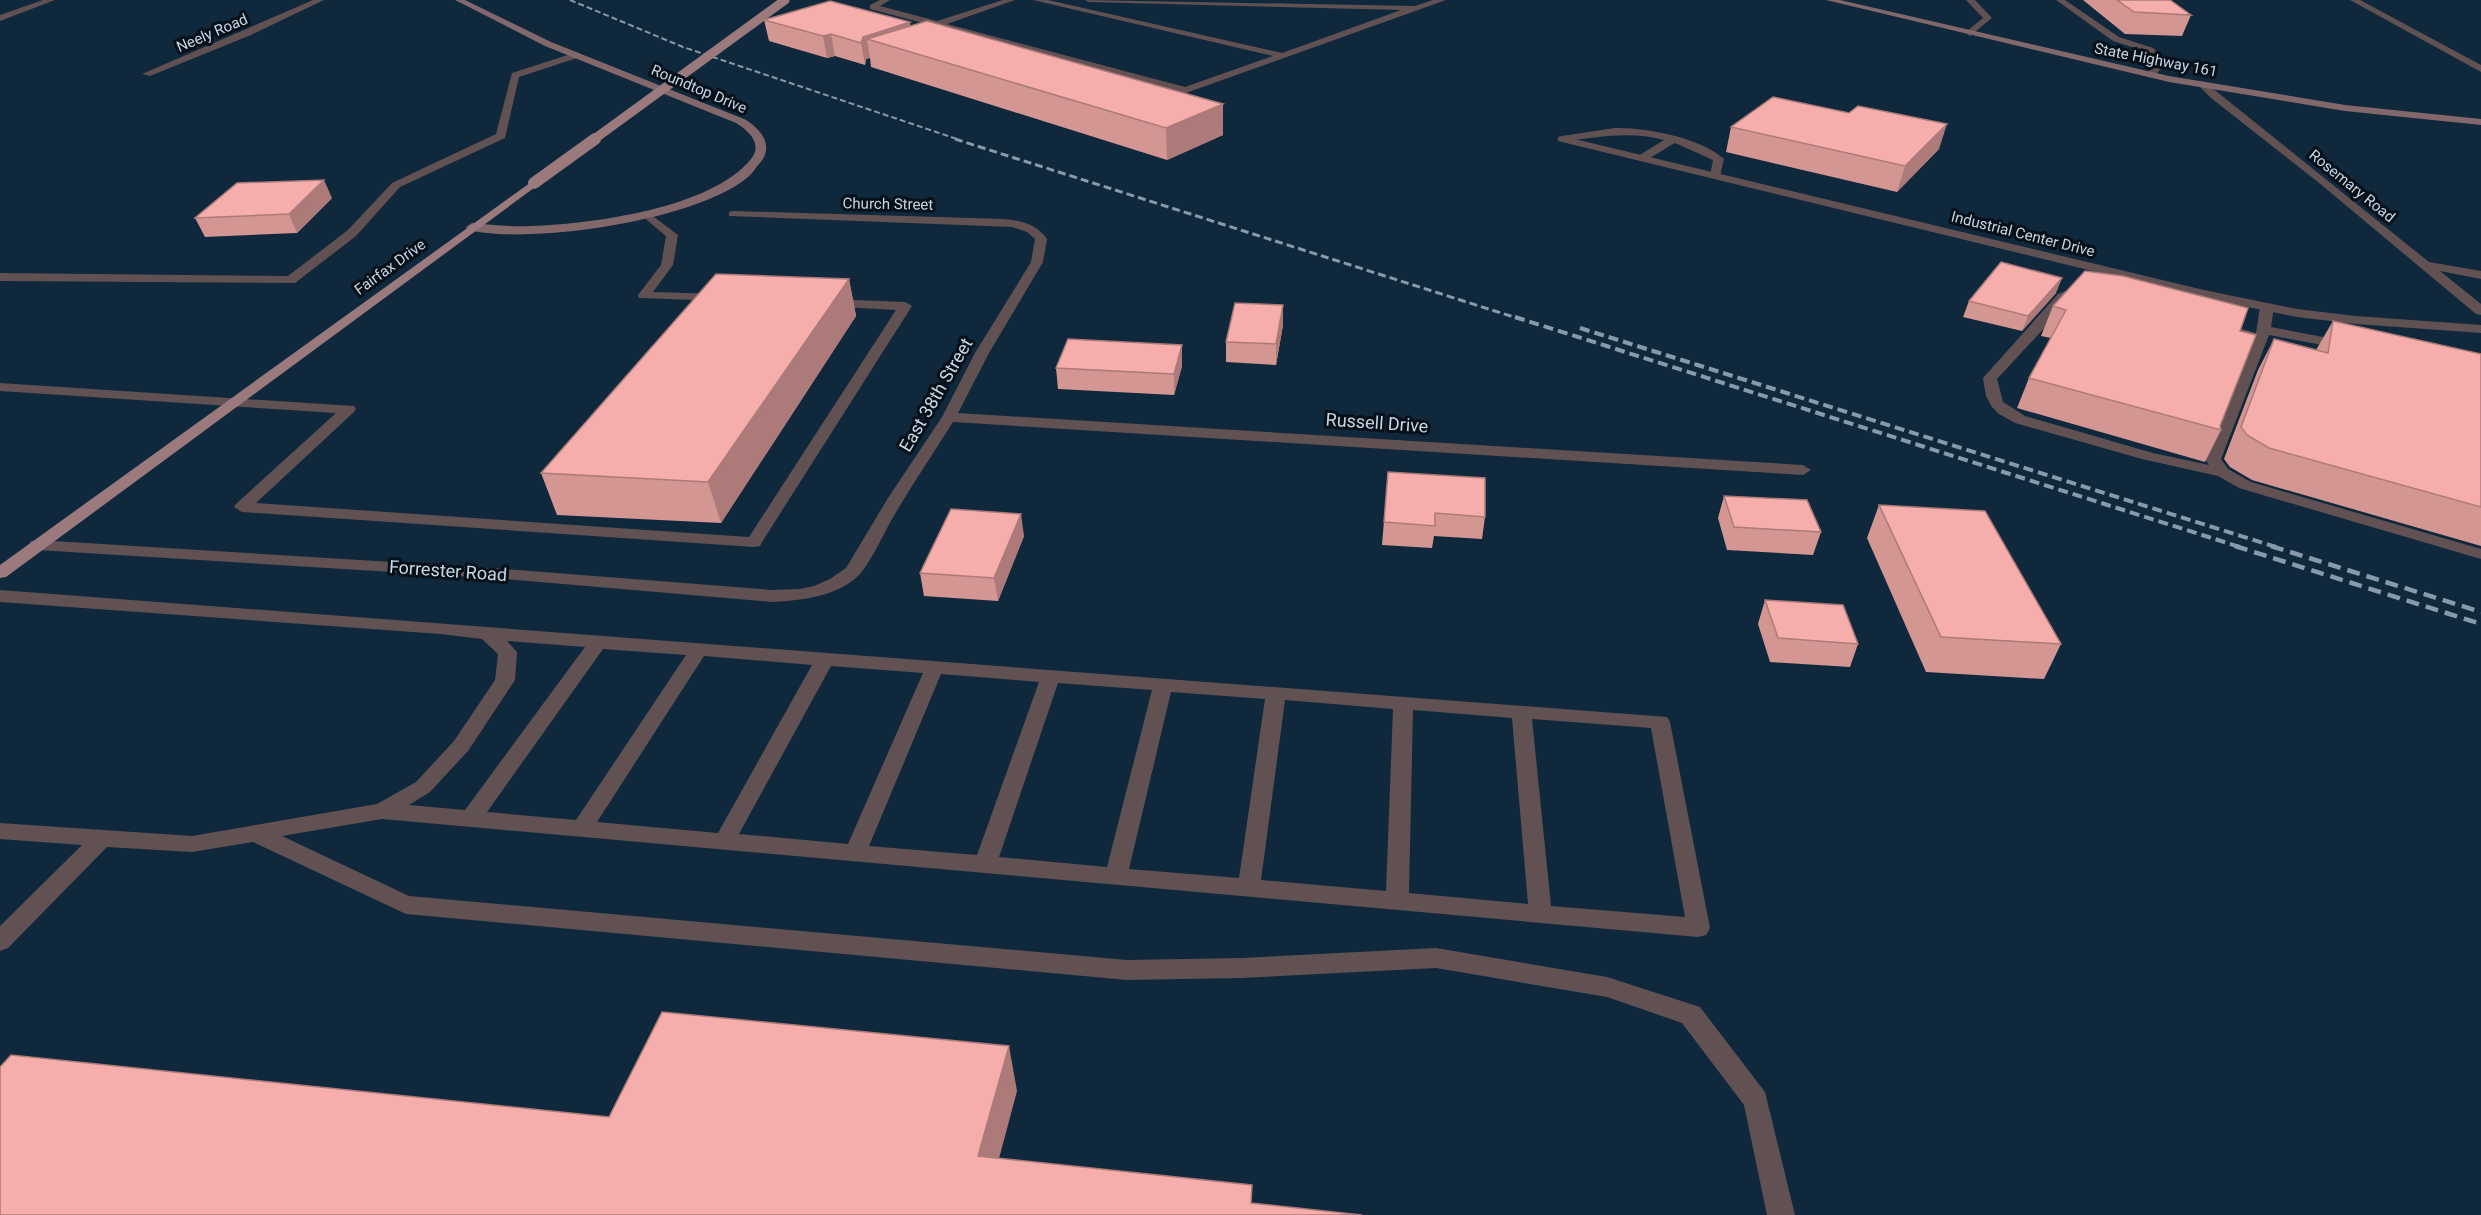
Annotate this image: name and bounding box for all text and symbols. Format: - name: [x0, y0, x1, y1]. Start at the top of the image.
- street label: Neely Road: [174, 10, 250, 56]
- street label: State Highway 161: [2093, 39, 2219, 81]
- street label: Roundtop Drive: [649, 61, 749, 117]
- street label: Rosemary Road: [2305, 146, 2399, 226]
- street label: Church Street: [843, 194, 934, 214]
- street label: Industrial Center Drive: [1949, 207, 2097, 261]
- street label: Fairfax Drive: [351, 235, 429, 299]
- street label: East 38th Street: [895, 334, 977, 455]
- street label: Russell Drive: [1325, 408, 1429, 437]
- street label: Forrester Road: [388, 556, 508, 585]

